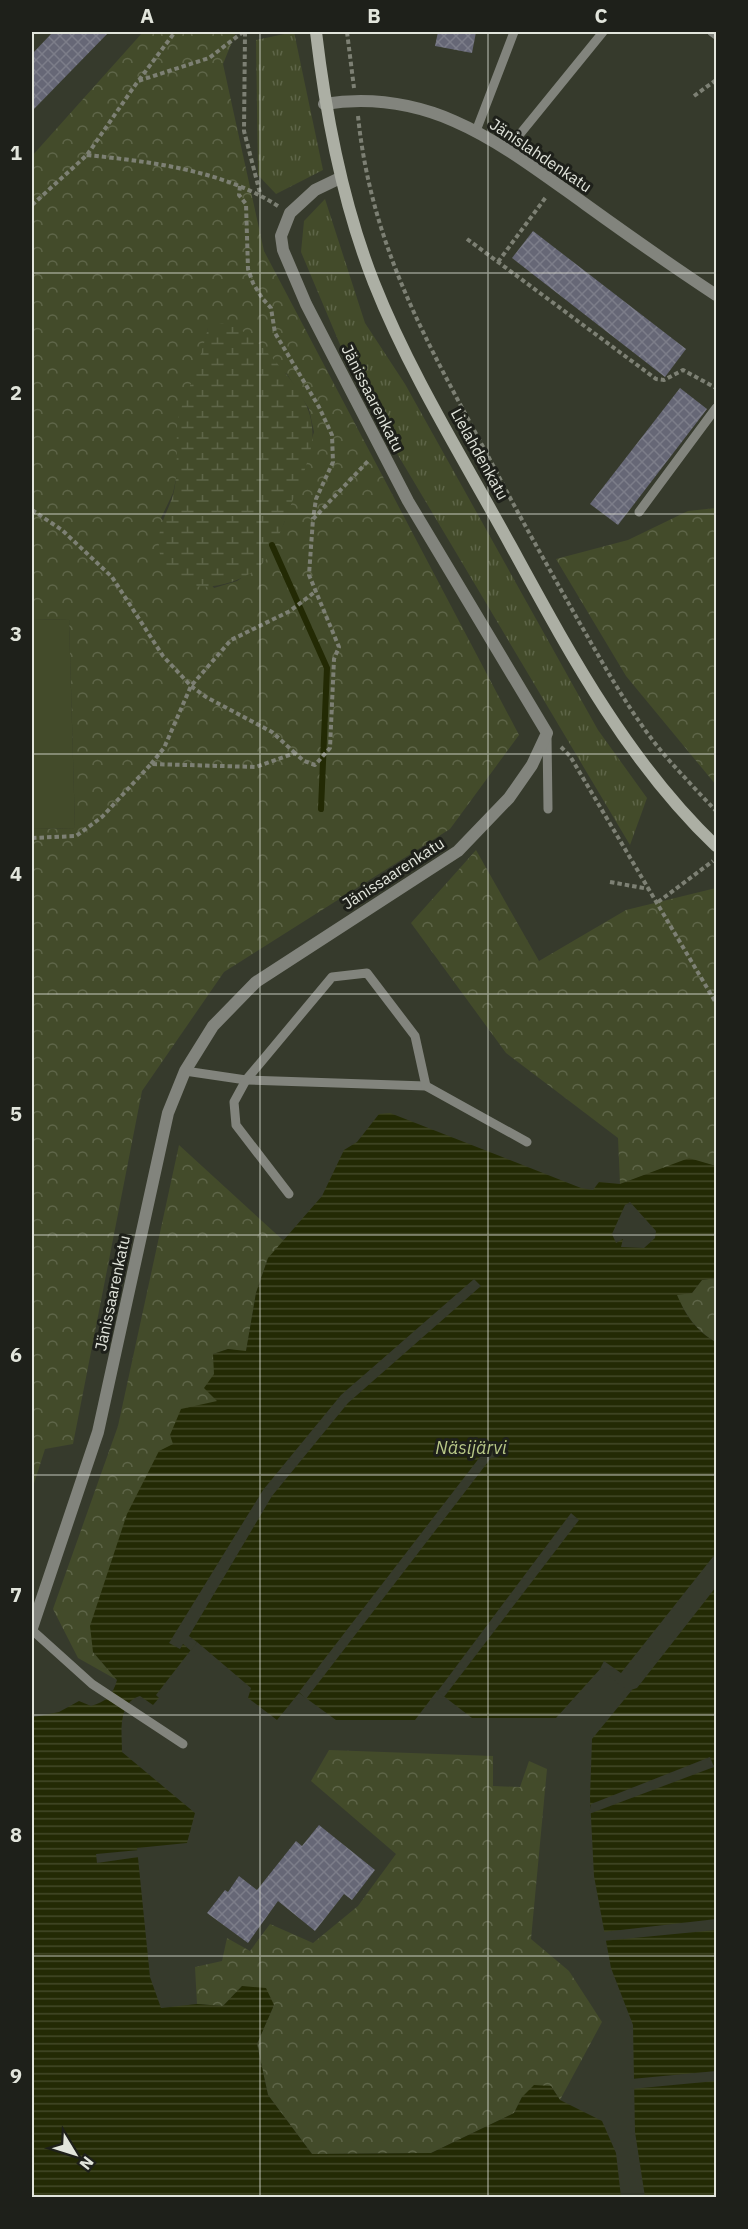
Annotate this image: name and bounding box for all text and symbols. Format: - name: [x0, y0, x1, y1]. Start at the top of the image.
- text: A: [140, 2, 154, 29]
- text: B: [367, 2, 381, 29]
- text: C: [594, 2, 608, 29]
- street label: Jänislahdenkatu: [486, 114, 596, 196]
- text: 1: [10, 139, 22, 166]
- street label: Jänissaarenkatu: [337, 341, 409, 455]
- text: 2: [10, 379, 22, 406]
- street label: Lielahdenkatu: [447, 405, 513, 503]
- text: 3: [10, 620, 22, 647]
- street label: Jänissaarenkatu: [338, 833, 448, 913]
- text: 4: [10, 860, 22, 887]
- text: 5: [10, 1100, 22, 1127]
- street label: Jänissaarenkatu: [90, 1233, 134, 1353]
- text: 6: [10, 1341, 22, 1368]
- water label: Näsijärvi: [435, 1436, 507, 1459]
- text: 7: [10, 1581, 22, 1608]
- text: 8: [10, 1821, 22, 1848]
- text: 9: [10, 2062, 22, 2089]
- north arrow: [45, 2124, 105, 2184]
- text: N: [75, 2153, 98, 2174]

